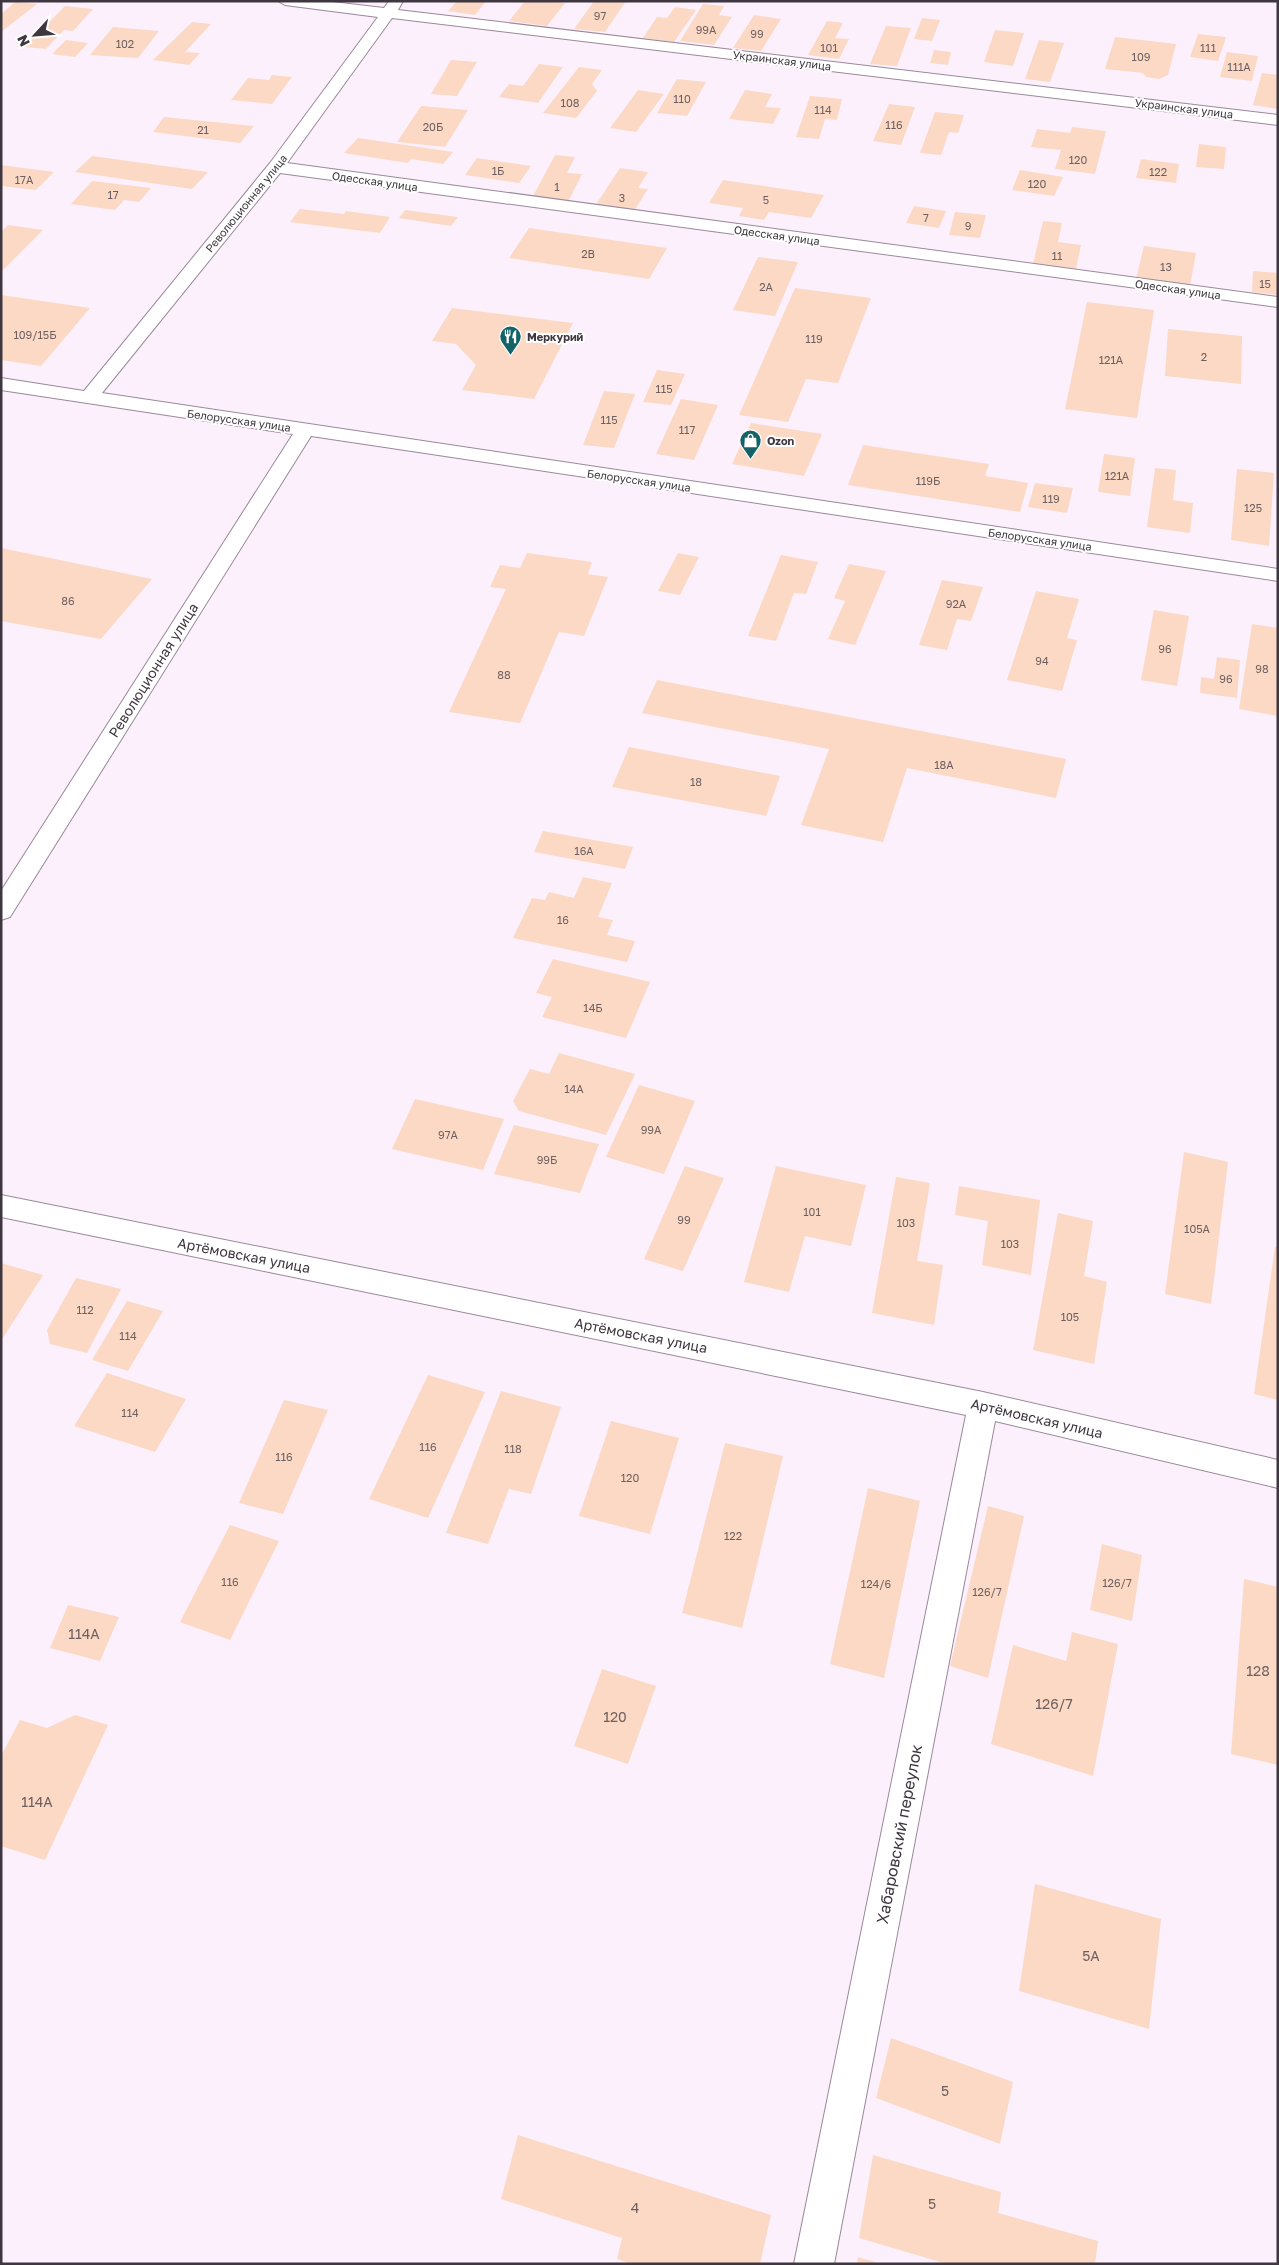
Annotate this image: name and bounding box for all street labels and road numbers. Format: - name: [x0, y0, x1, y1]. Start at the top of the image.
- street label: Украинская улица: [732, 47, 832, 73]
- street label: Украинская улица: [1134, 95, 1234, 121]
- street label: Революционная улица: [203, 151, 289, 255]
- street label: Одесская улица: [331, 169, 419, 193]
- street label: Одесская улица: [733, 223, 821, 247]
- street label: Одесская улица: [1134, 277, 1222, 301]
- street label: Белорусская улица: [186, 406, 292, 434]
- street label: Белорусская улица: [586, 466, 692, 494]
- street label: Белорусская улица: [987, 525, 1093, 553]
- street label: Революционная улица: [105, 600, 201, 740]
- street label: Артёмовская улица: [176, 1234, 312, 1276]
- street label: Артёмовская улица: [573, 1314, 709, 1356]
- street label: Артёмовская улица: [969, 1395, 1105, 1441]
- street label: Хабаровский переулок: [872, 1743, 926, 1925]

